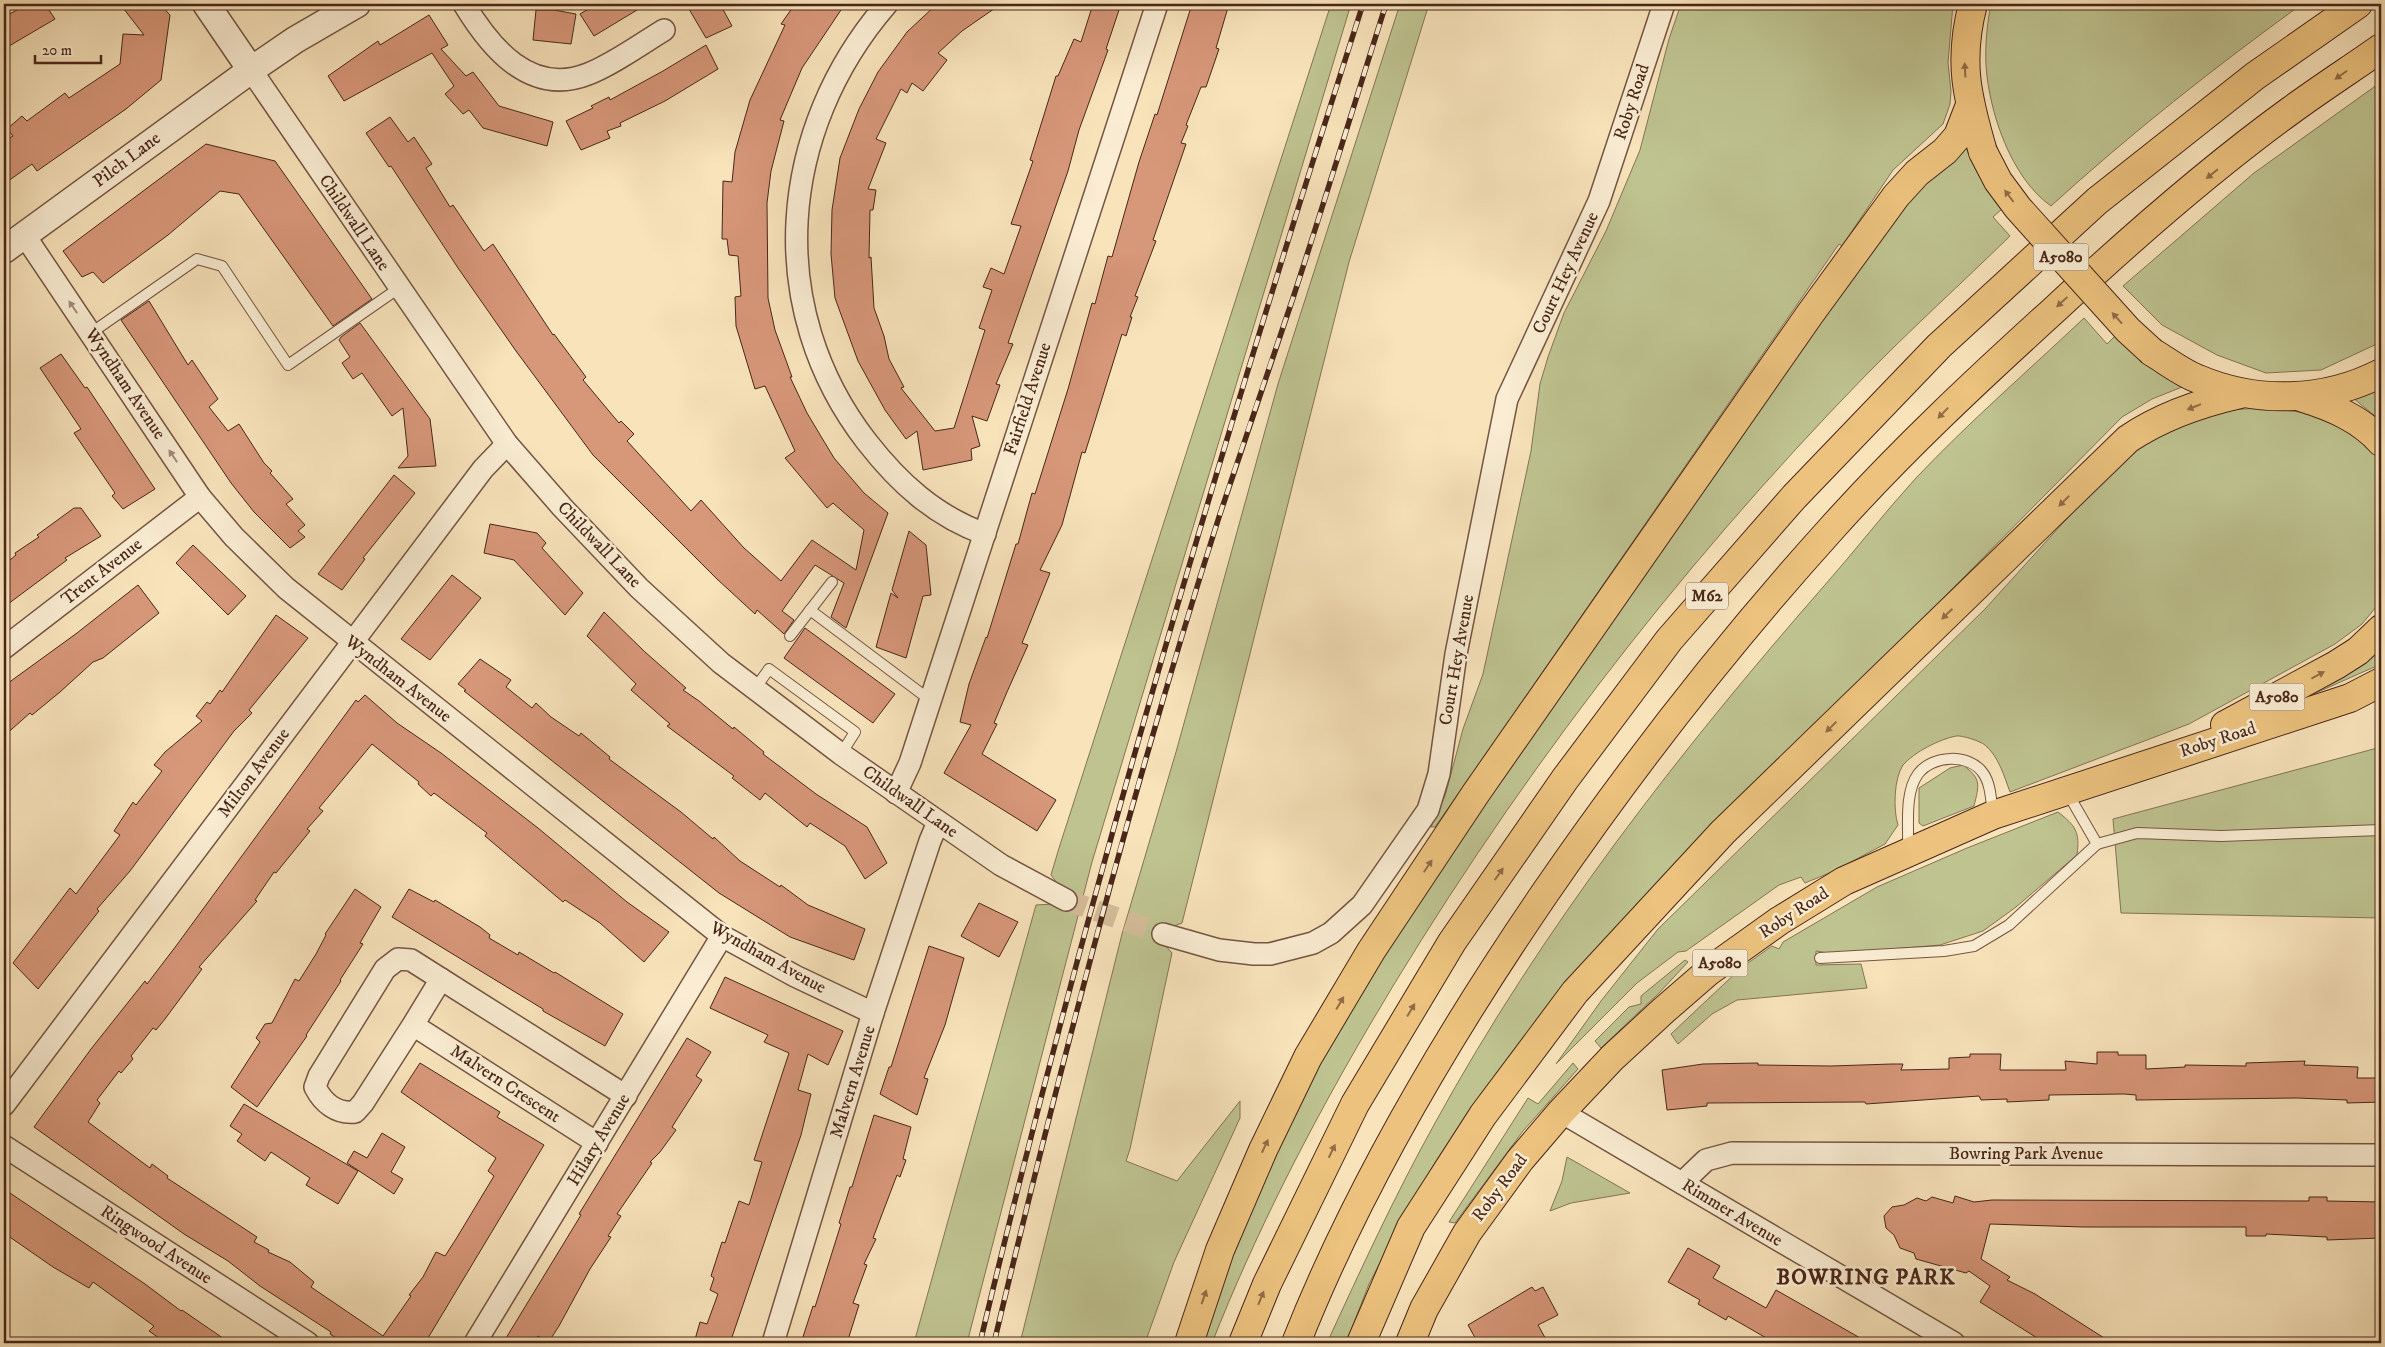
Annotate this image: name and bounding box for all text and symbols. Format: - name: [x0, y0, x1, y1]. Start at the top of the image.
- scale bar: [35, 32, 101, 64]
- text: 20 m: [42, 41, 72, 60]
- street label: Roby Road: [1609, 61, 1655, 143]
- one-way arrow: [1961, 62, 1969, 78]
- one-way arrow: [2334, 70, 2348, 80]
- street label: Pilch Lane: [89, 127, 165, 193]
- one-way arrow: [2206, 168, 2219, 179]
- street label: Childwall Lane: [314, 171, 394, 275]
- one-way arrow: [2004, 189, 2014, 203]
- street label: Court Hey Avenue: [1528, 208, 1604, 338]
- road number: A5080: [2034, 243, 2088, 270]
- one-way arrow: [2056, 296, 2068, 308]
- one-way arrow: [68, 300, 78, 314]
- one-way arrow: [2111, 313, 2123, 325]
- street label: Wyndham Avenue: [79, 323, 170, 444]
- street label: Fairfield Avenue: [999, 340, 1057, 458]
- one-way arrow: [2186, 404, 2201, 411]
- one-way arrow: [1937, 407, 1949, 419]
- one-way arrow: [169, 450, 178, 463]
- one-way arrow: [2058, 495, 2070, 507]
- street label: Childwall Lane: [552, 497, 646, 593]
- street label: Trent Avenue: [57, 534, 147, 610]
- road number: M62: [1686, 582, 1728, 610]
- street label: Court Hey Avenue: [1435, 593, 1479, 727]
- one-way arrow: [1942, 608, 1954, 620]
- street label: Wyndham Avenue: [339, 630, 456, 727]
- one-way arrow: [2310, 671, 2325, 679]
- road number: A5080: [2250, 684, 2304, 710]
- street label: Roby Road: [2177, 717, 2259, 763]
- one-way arrow: [1825, 721, 1837, 733]
- street label: Milton Avenue: [213, 724, 295, 822]
- street label: Childwall Lane: [858, 761, 962, 843]
- one-way arrow: [1423, 859, 1432, 872]
- one-way arrow: [1494, 867, 1504, 880]
- street label: Roby Road: [1755, 882, 1833, 944]
- street label: Wyndham Avenue: [705, 917, 830, 999]
- road number: A5080: [1692, 950, 1748, 976]
- one-way arrow: [1336, 996, 1345, 1009]
- one-way arrow: [1407, 1003, 1416, 1016]
- street label: Malvern Avenue: [825, 1023, 881, 1141]
- street label: Malvern Crescent: [446, 1040, 564, 1128]
- street label: Hilary Avenue: [563, 1090, 635, 1190]
- one-way arrow: [1261, 1139, 1269, 1153]
- street label: Bowring Park Avenue: [1949, 1143, 2103, 1165]
- one-way arrow: [1327, 1144, 1336, 1159]
- street label: Roby Road: [1468, 1150, 1532, 1226]
- street label: Rimmer Avenue: [1678, 1174, 1786, 1252]
- street label: Ringwood Avenue: [96, 1201, 216, 1289]
- district label: BOWRING PARK: [1776, 1264, 1956, 1291]
- one-way arrow: [1200, 1289, 1208, 1304]
- one-way arrow: [1257, 1290, 1265, 1305]

